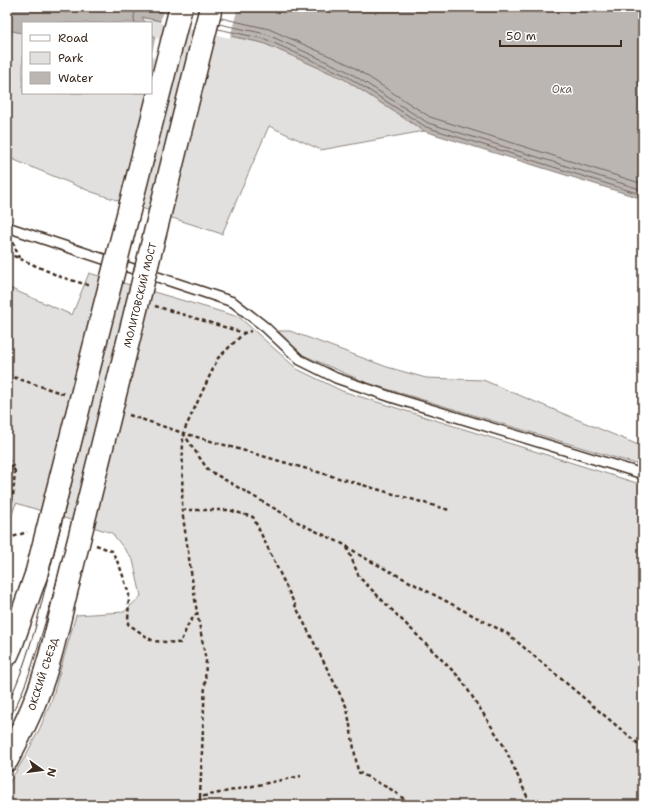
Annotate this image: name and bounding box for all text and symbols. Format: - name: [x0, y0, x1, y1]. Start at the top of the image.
- legend: [22, 22, 152, 94]
- scale bar: [500, 22, 621, 48]
- text: 50 m: [506, 28, 536, 44]
- text: Road: [58, 30, 89, 46]
- text: Park: [58, 50, 84, 66]
- text: Water: [58, 70, 94, 86]
- water label: Ока: [552, 82, 572, 97]
- street label: МОЛИТОВСКИЙ МОСТ: [121, 241, 159, 349]
- street label: ОКСКИЙ СЪЕЗД: [25, 635, 61, 712]
- north arrow: [22, 750, 62, 790]
- text: N: [43, 766, 60, 779]

